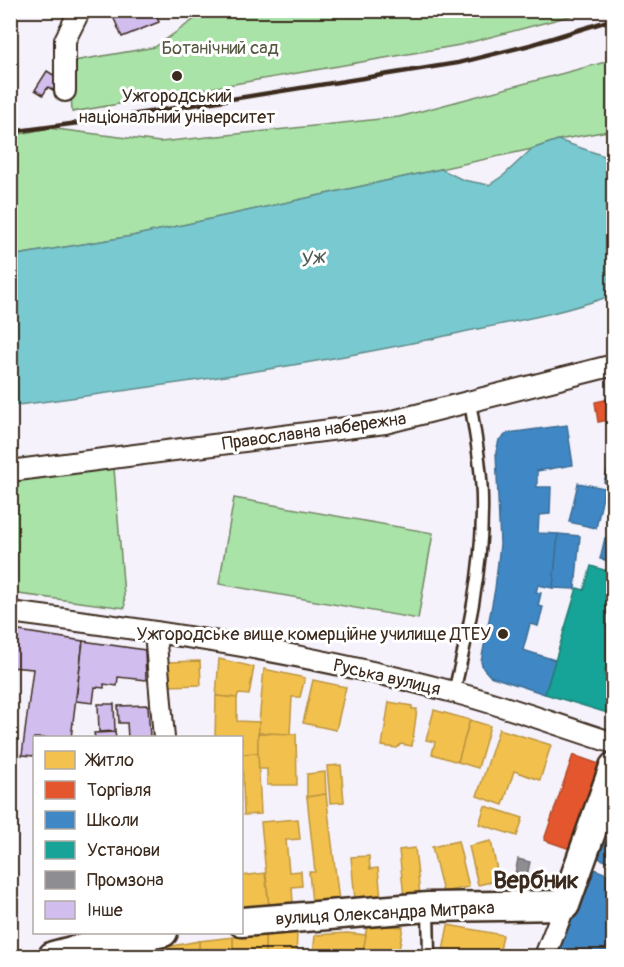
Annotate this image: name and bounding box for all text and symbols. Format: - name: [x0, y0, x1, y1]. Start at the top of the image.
- park label: Ботанічний сад: [162, 37, 279, 60]
- marker: Ужгородський національний університет: [170, 69, 184, 83]
- place label: Ужгородський національний університет: [79, 85, 275, 129]
- water label: Уж: [298, 243, 330, 273]
- street label: Православна набережна: [221, 407, 408, 456]
- place label: Ужгородське вище комерційне училище ДТЕУ: [137, 623, 491, 646]
- marker: Ужгородське вище комерційне училище ДТЕУ: [496, 627, 510, 641]
- street label: Руська вулиця: [331, 654, 443, 701]
- legend: [33, 736, 243, 934]
- text: Житло: [84, 749, 134, 772]
- text: Торгівля: [87, 779, 151, 802]
- text: Школи: [87, 809, 138, 832]
- text: Установи: [87, 839, 160, 862]
- district label: Вербник: [493, 866, 579, 895]
- text: Промзона: [87, 869, 164, 892]
- street label: вулиця Олександра Митрака: [275, 896, 495, 931]
- text: Інше: [87, 899, 123, 922]

